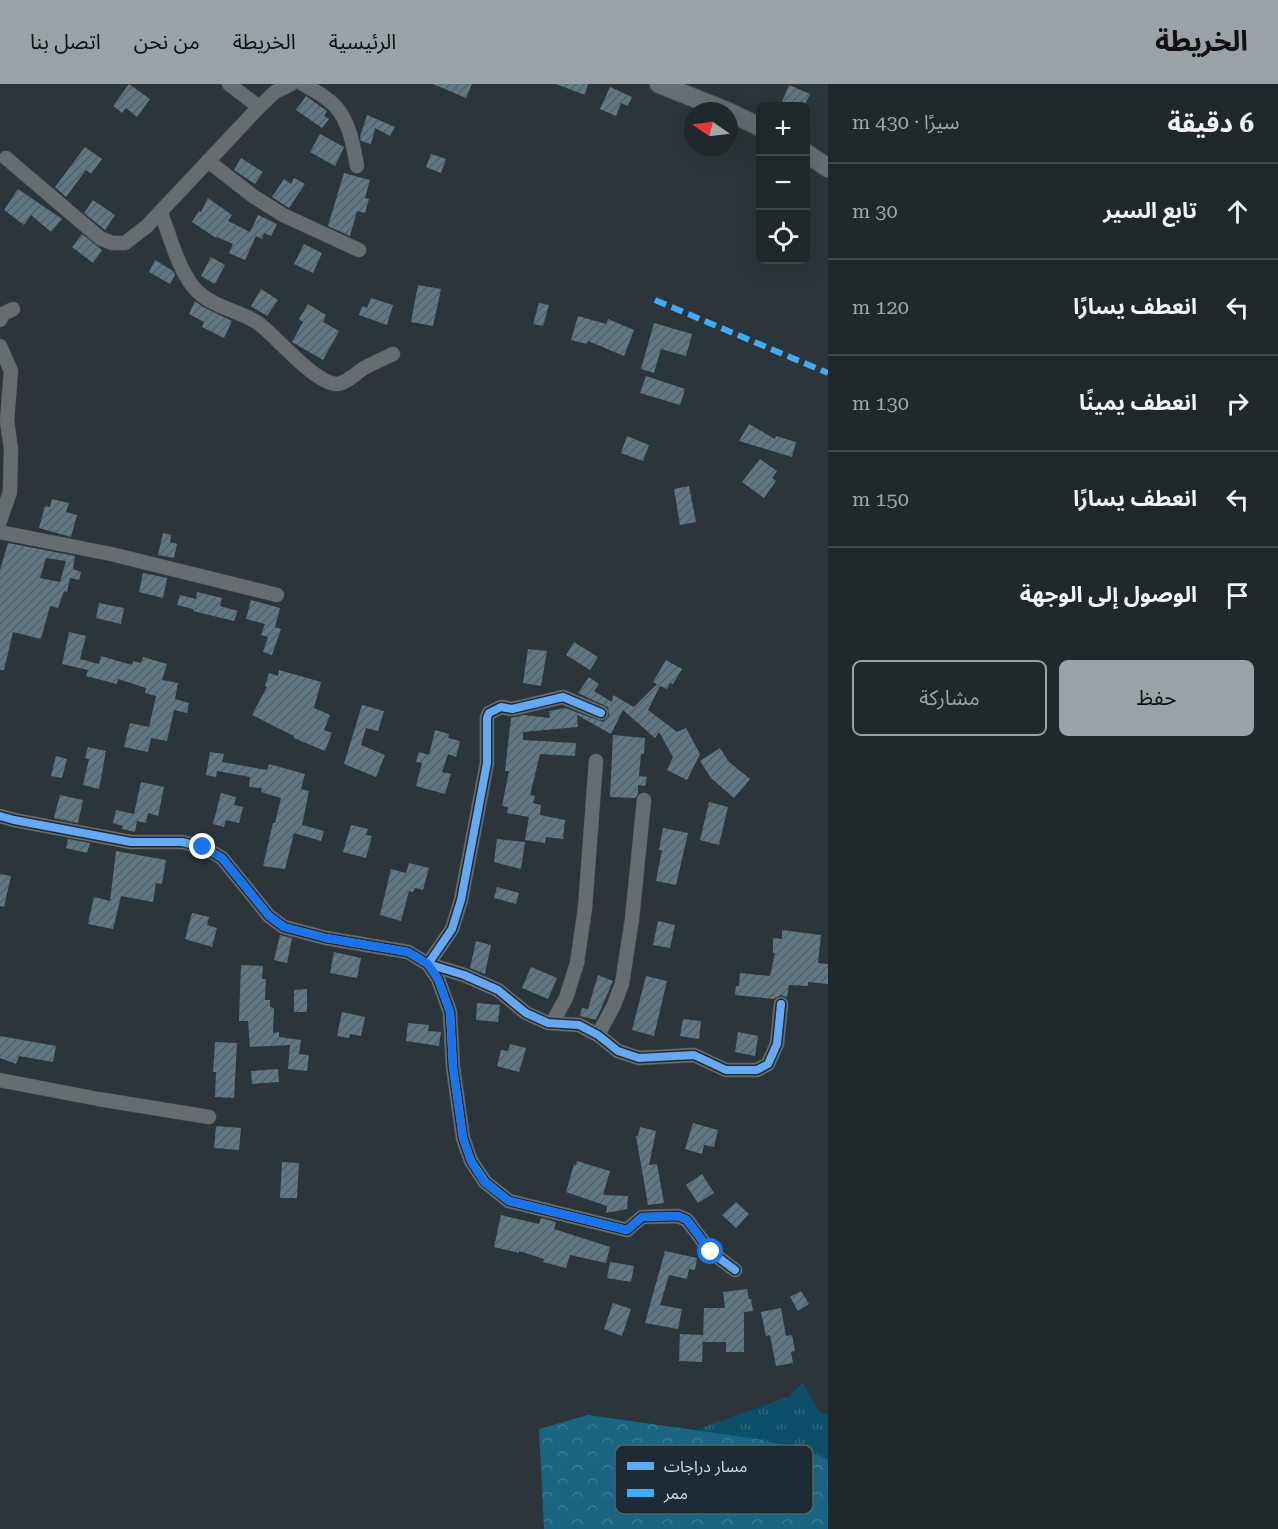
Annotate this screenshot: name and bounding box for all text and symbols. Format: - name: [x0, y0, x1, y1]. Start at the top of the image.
- text: الخريطة: [1155, 25, 1248, 58]
- text: اتصل بنا: [30, 30, 101, 54]
- text: من نحن: [134, 30, 200, 54]
- text: الخريطة: [233, 30, 296, 54]
- text: الرئيسية: [329, 30, 396, 54]
- north arrow: [684, 102, 738, 156]
- map controls: [756, 102, 810, 264]
- button: +: [756, 102, 810, 156]
- text: 6 دقيقة: [1167, 108, 1254, 138]
- text: سيرًا · 430 m: [852, 110, 959, 134]
- button: −: [756, 156, 810, 210]
- icon: ahead: [1221, 195, 1254, 228]
- text: تابع السير: [1103, 198, 1197, 223]
- text: 30 m: [852, 199, 898, 223]
- button: locate: [756, 210, 810, 264]
- icon: left: [1221, 291, 1254, 324]
- text: انعطف يسارًا: [1073, 294, 1197, 319]
- text: 120 m: [852, 295, 909, 319]
- icon: right: [1221, 387, 1254, 420]
- text: انعطف يمينًا: [1079, 390, 1197, 415]
- text: 130 m: [852, 391, 909, 415]
- icon: left: [1221, 483, 1254, 516]
- text: انعطف يسارًا: [1073, 486, 1197, 511]
- text: 150 m: [852, 487, 909, 511]
- icon: arrive: [1221, 579, 1254, 612]
- text: الوصول إلى الوجهة: [1020, 582, 1197, 607]
- button: مشاركة: [852, 660, 1047, 736]
- button: حفظ: [1059, 660, 1254, 736]
- route end: [189, 833, 215, 859]
- route start: [697, 1238, 723, 1264]
- legend: [615, 1445, 813, 1514]
- text: مسار دراجات: [664, 1457, 747, 1476]
- text: ممر: [663, 1484, 688, 1503]

